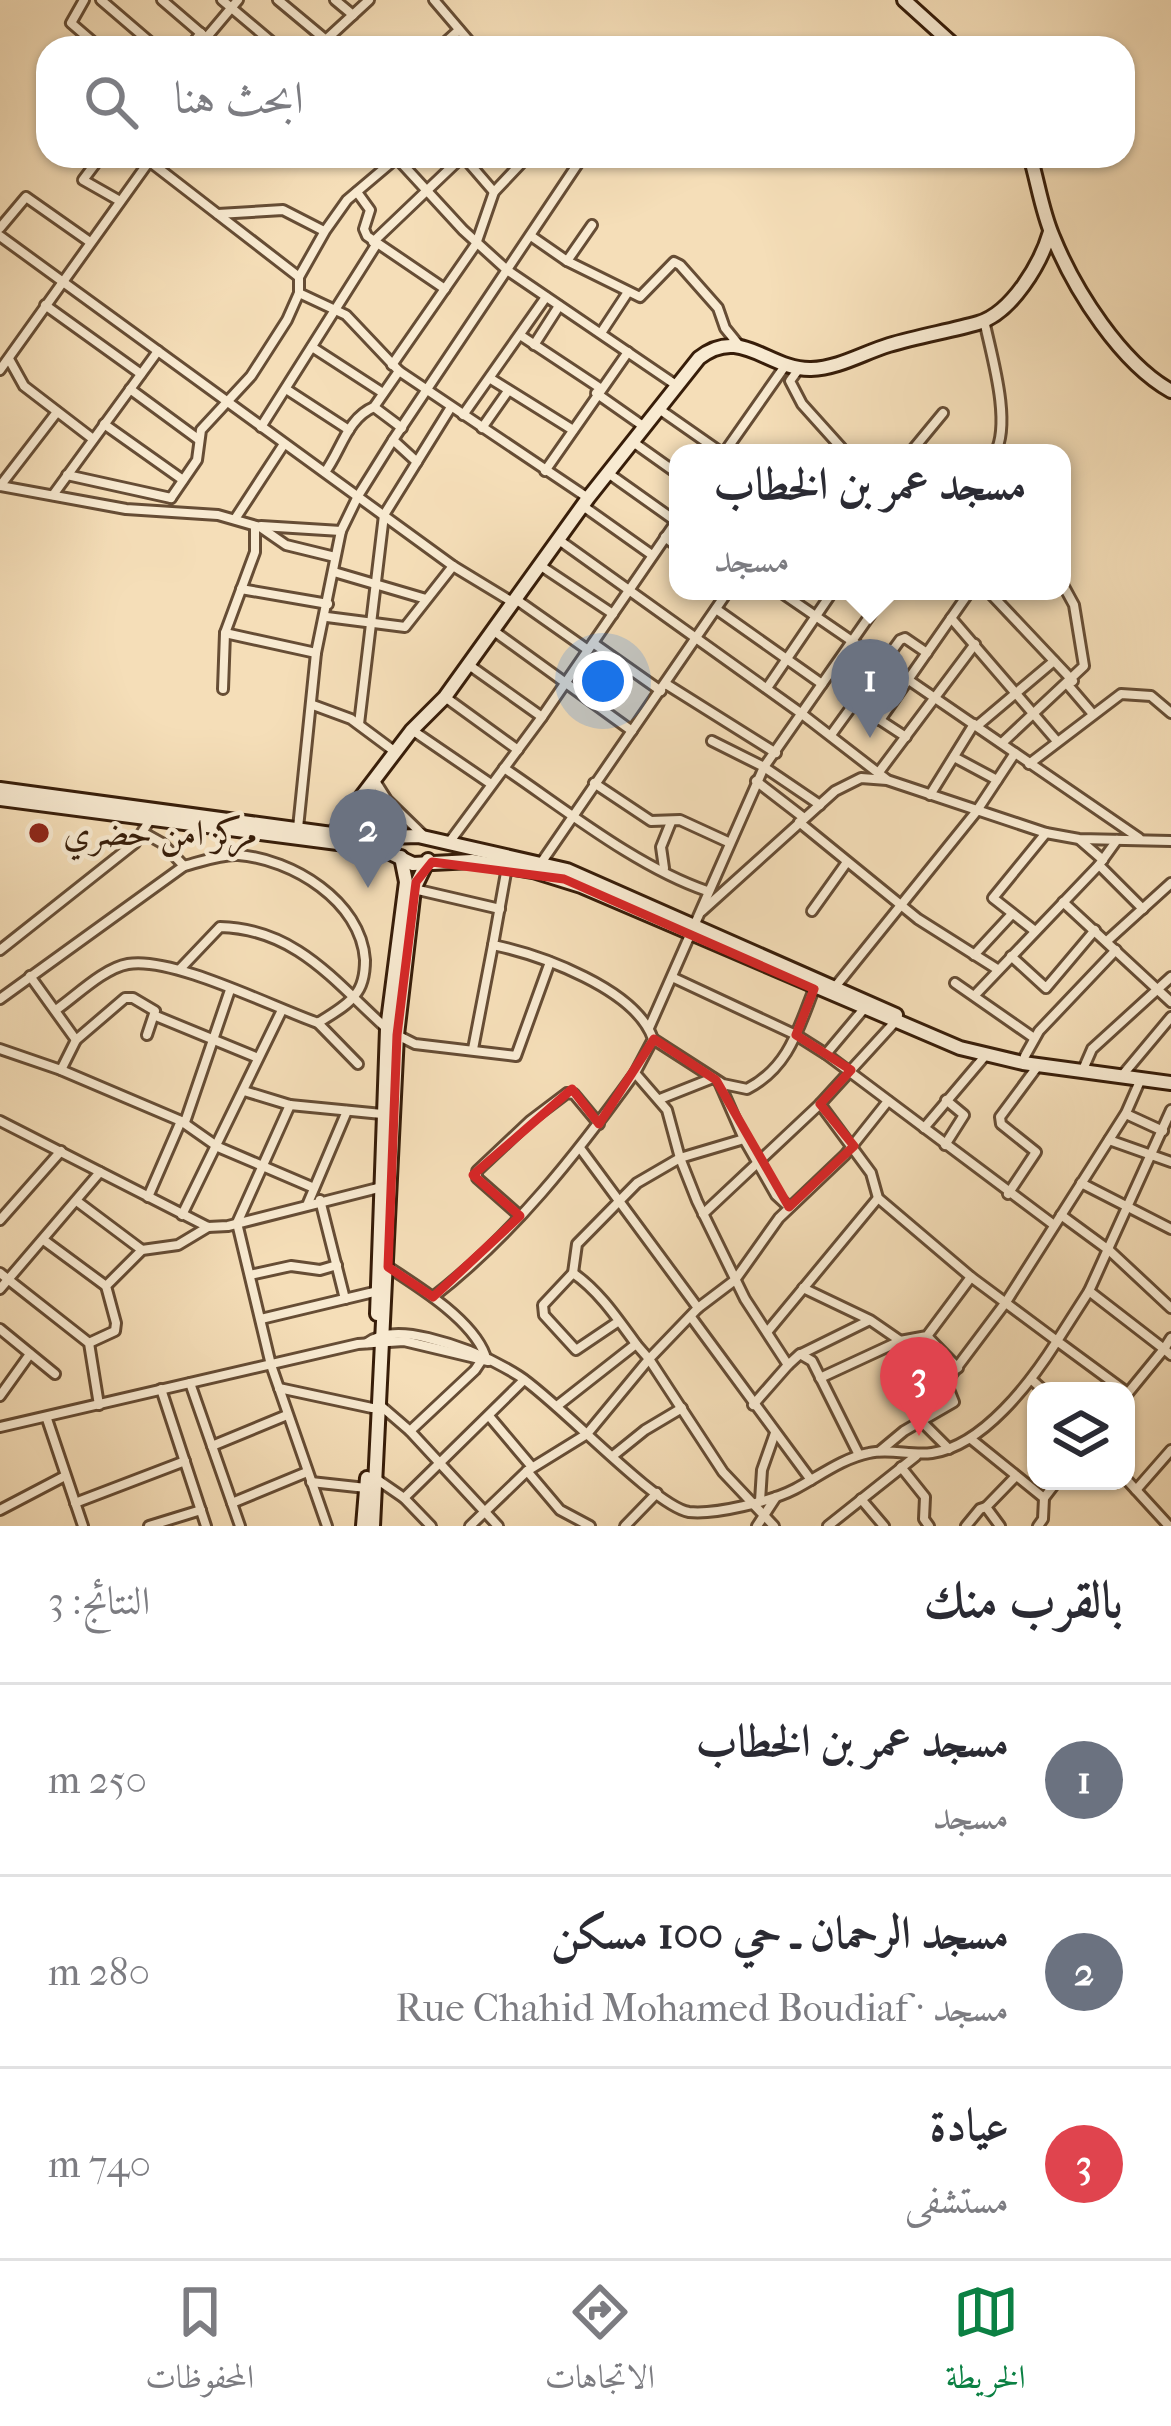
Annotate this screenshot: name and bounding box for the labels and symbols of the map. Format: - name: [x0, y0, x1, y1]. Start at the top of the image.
- pin: 1: [831, 639, 909, 738]
- your location: [573, 651, 633, 711]
- pin: 2: [329, 789, 407, 888]
- place label: مركز امن حضري: [63, 812, 258, 861]
- marker: مركز امن حضري: [26, 820, 52, 846]
- pin: 3: [880, 1337, 958, 1436]

